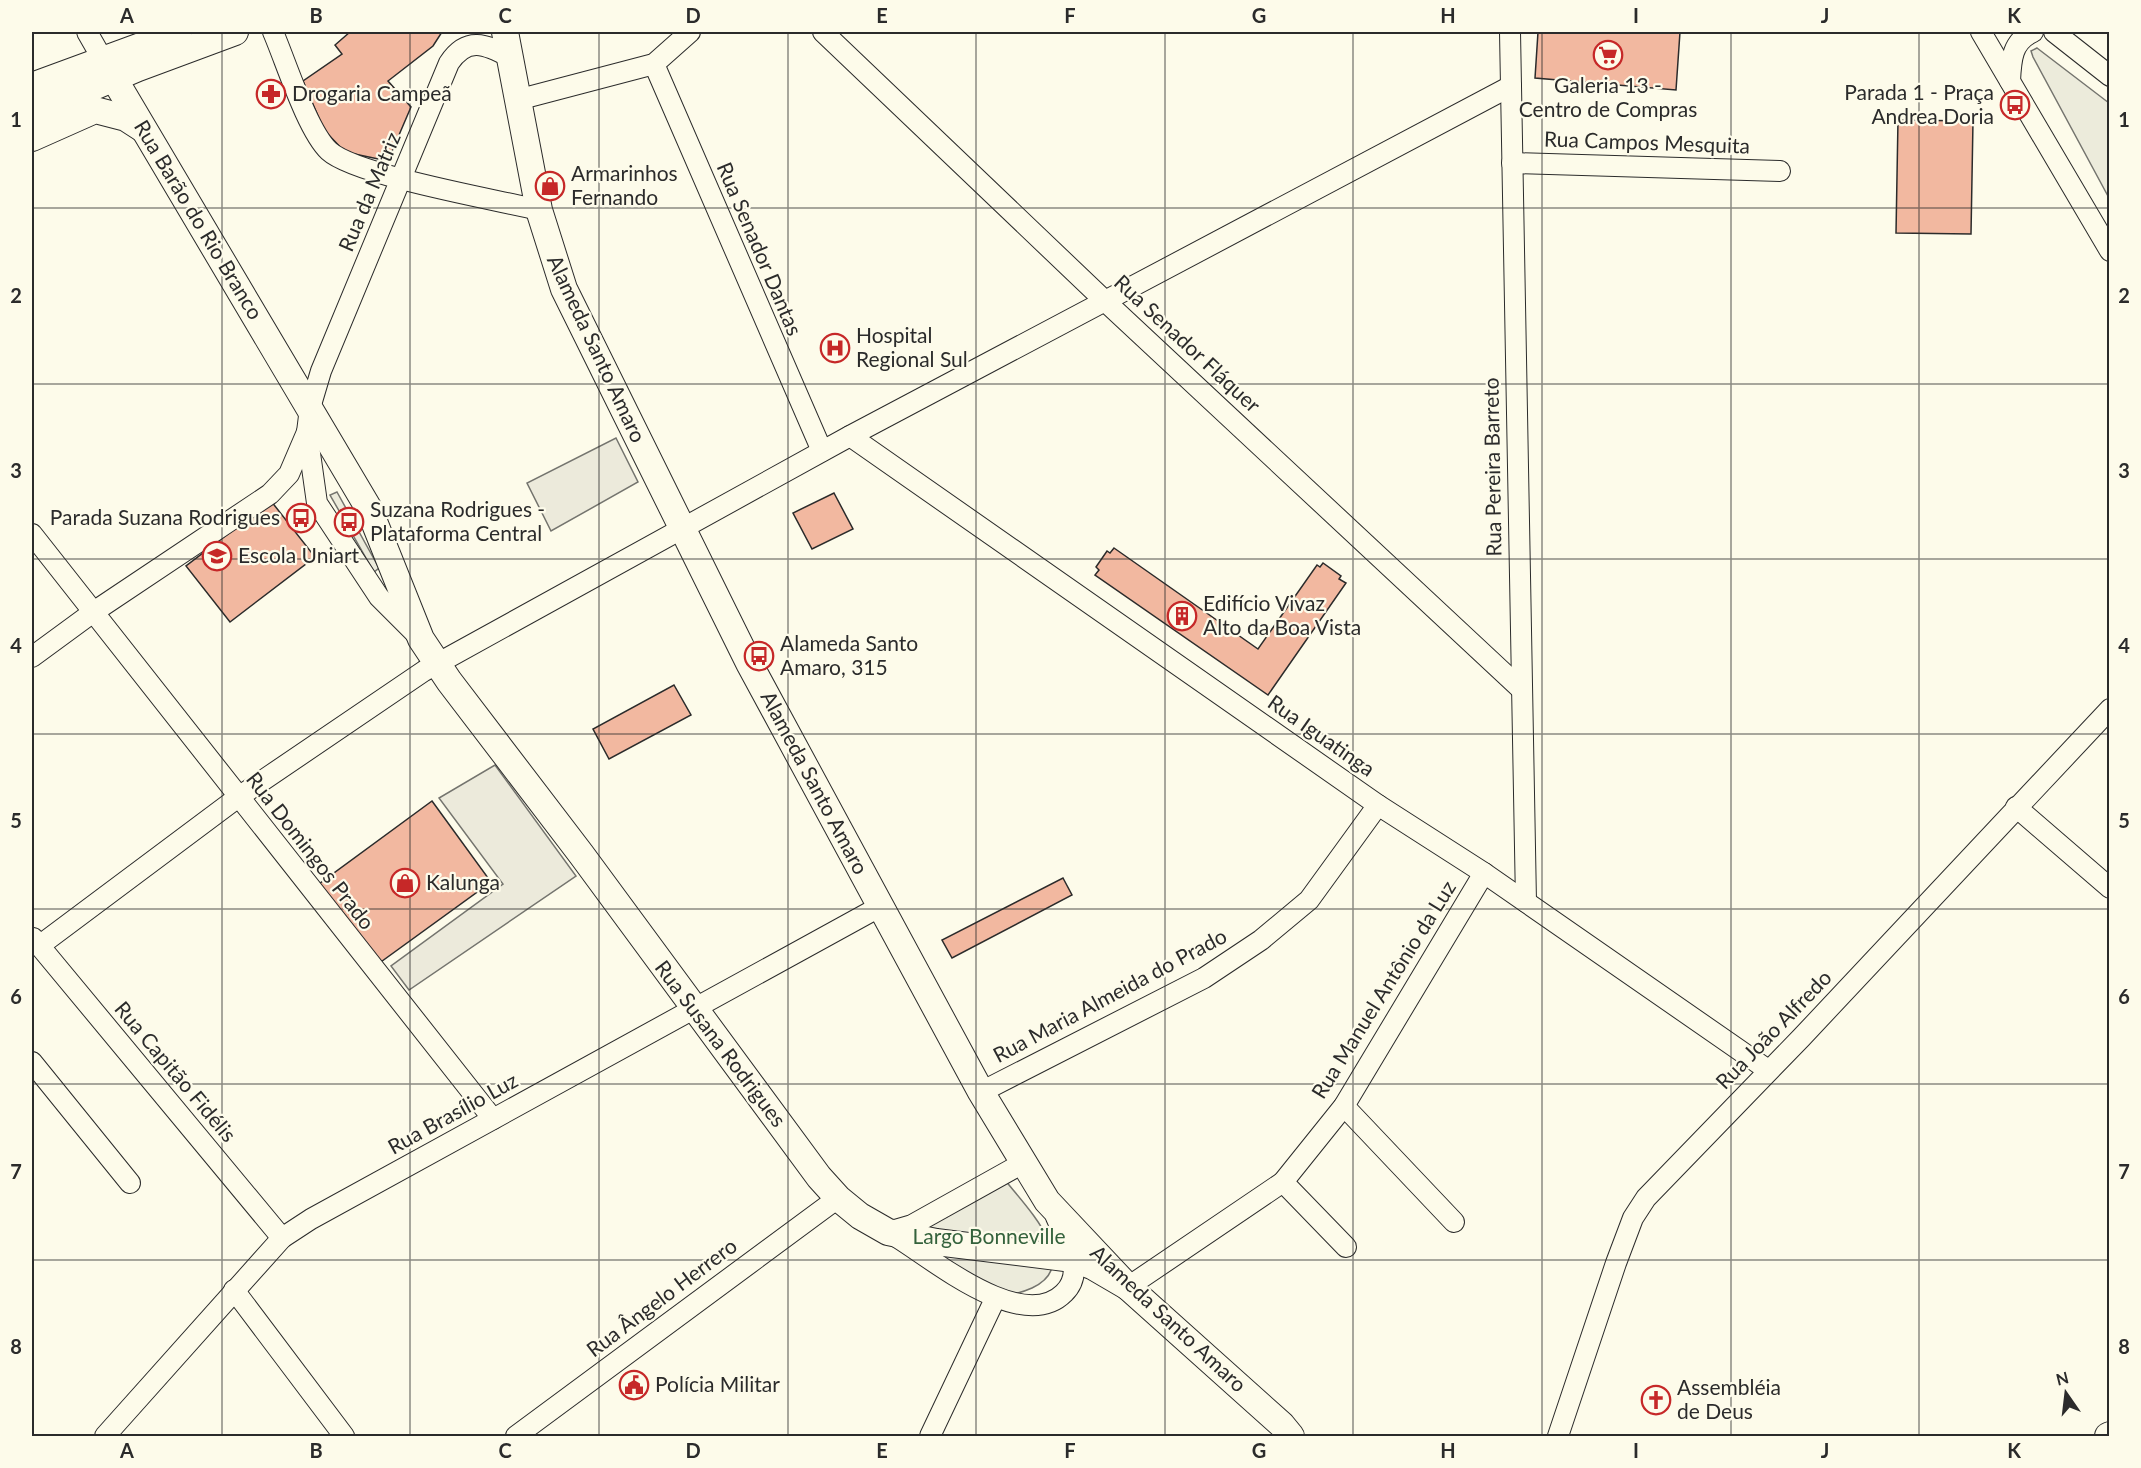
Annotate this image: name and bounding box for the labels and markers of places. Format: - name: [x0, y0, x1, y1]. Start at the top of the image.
- supermarket icon: Galeria 13 - Centro de Compras: [1592, 39, 1624, 71]
- place label: Galeria 13 - Centro de Compras: [1519, 72, 1697, 121]
- pharmacy icon: Drogaria Campeã: [255, 78, 287, 110]
- place label: Parada 1 - Praça Andrea Doria: [1844, 79, 1994, 128]
- place label: Drogaria Campeã: [292, 80, 452, 105]
- bus stop icon: Parada 1 - Praça Andrea Doria: [1999, 89, 2031, 121]
- place label: Armarinhos Fernando: [571, 160, 678, 209]
- shop icon: Armarinhos Fernando: [534, 170, 566, 202]
- place label: Hospital Regional Sul: [856, 322, 968, 371]
- hospital icon: Hospital Regional Sul: [819, 332, 851, 364]
- place label: Suzana Rodrigues - Plataforma Central: [370, 496, 545, 545]
- bus stop icon: Parada Suzana Rodrigues: [285, 502, 317, 534]
- place label: Parada Suzana Rodrigues: [50, 504, 280, 529]
- bus stop icon: Suzana Rodrigues - Plataforma Central: [333, 506, 365, 538]
- school or university icon: Escola Uniart: [201, 540, 233, 572]
- place label: Escola Uniart: [238, 542, 360, 567]
- place label: Edifício Vivaz Alto da Boa Vista: [1203, 590, 1361, 639]
- building icon: Edifício Vivaz Alto da Boa Vista: [1166, 600, 1198, 632]
- place label: Alameda Santo Amaro, 315: [780, 630, 918, 679]
- bus stop icon: Alameda Santo Amaro, 315: [743, 640, 775, 672]
- shop icon: Kalunga: [389, 867, 421, 899]
- place label: Kalunga: [426, 869, 500, 894]
- public building icon: Polícia Militar: [618, 1369, 650, 1401]
- place label: Polícia Militar: [655, 1371, 780, 1396]
- place label: Assembléia de Deus: [1677, 1374, 1781, 1423]
- church icon: Assembléia de Deus: [1640, 1384, 1672, 1416]

